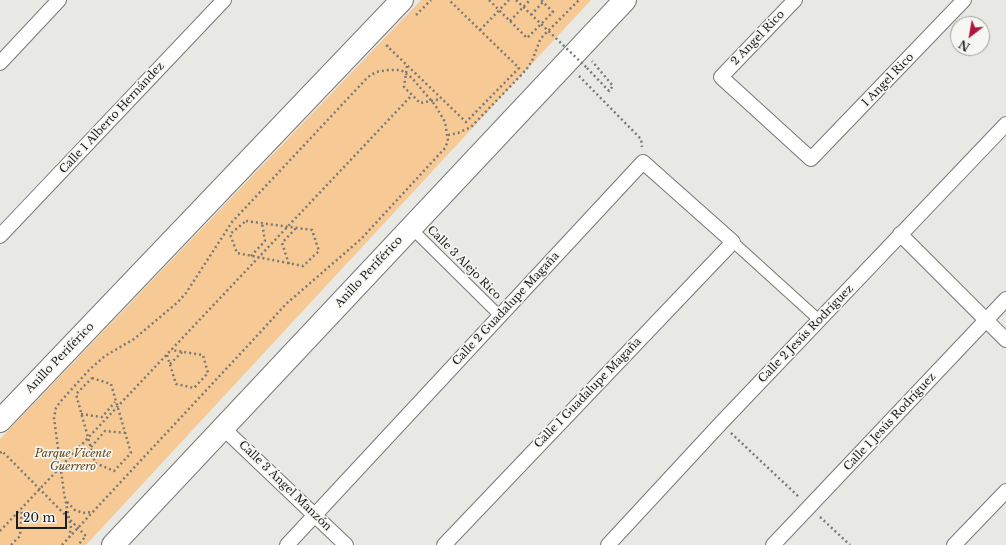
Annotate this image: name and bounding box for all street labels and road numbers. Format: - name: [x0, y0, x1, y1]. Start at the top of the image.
- street label: 2 Angel Rico: [729, 8, 787, 68]
- street label: 1 Angel Rico: [859, 51, 917, 109]
- street label: Calle 1 Alberto Hernández: [57, 60, 167, 176]
- street label: Calle 3 Alejo Rico: [424, 223, 504, 303]
- street label: Anillo Periférico: [333, 234, 405, 310]
- street label: Calle 2 Guadalupe Magaña: [450, 250, 562, 368]
- street label: Calle 2 Jesús Rodríguez: [756, 282, 856, 386]
- street label: Anillo Periférico: [23, 320, 97, 396]
- street label: Calle 1 Guadalupe Magaña: [532, 335, 644, 451]
- street label: Calle 1 Jesús Rodríguez: [841, 370, 939, 474]
- street label: Calle 3 Ángel Manzón: [236, 438, 334, 534]

